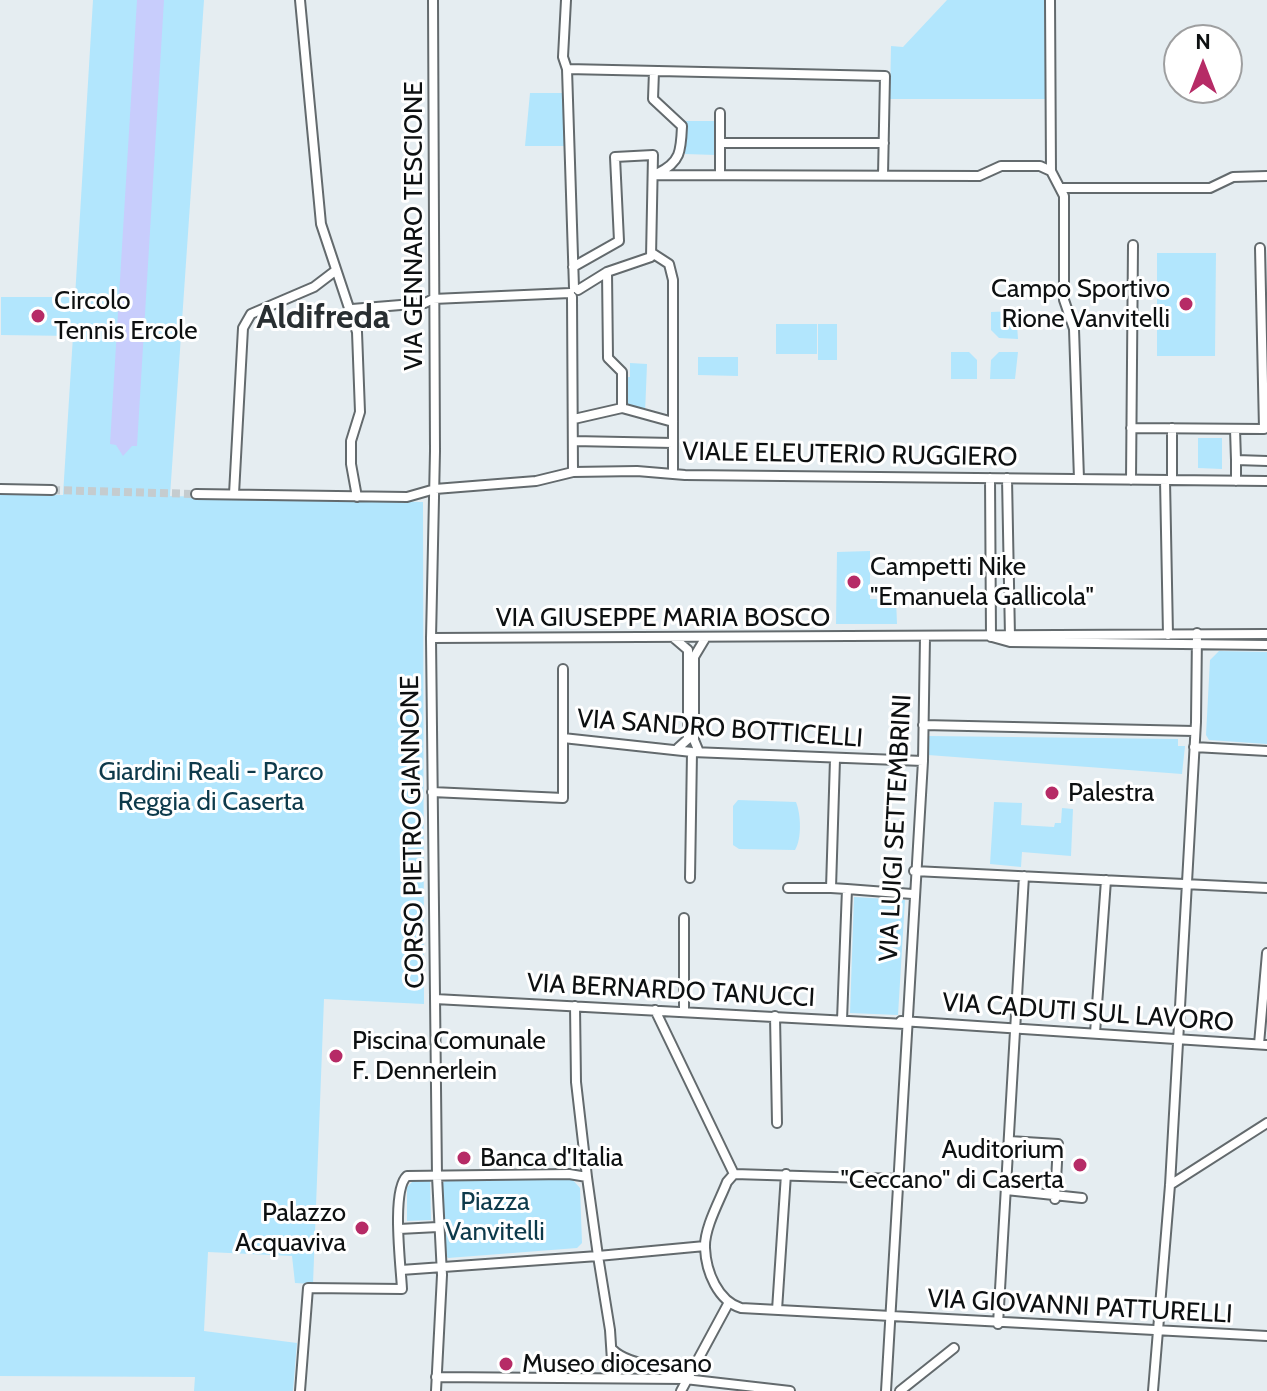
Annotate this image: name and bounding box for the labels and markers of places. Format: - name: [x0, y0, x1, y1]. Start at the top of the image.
- place label: Campo Sportivo Rione Vanvitelli: [991, 273, 1170, 334]
- place label: Circolo Tennis Ercole: [54, 285, 198, 346]
- marker: Campo Sportivo Rione Vanvitelli: [1177, 295, 1195, 313]
- marker: Circolo Tennis Ercole: [29, 307, 47, 325]
- place label: Campetti Nike "Emanuela Gallicola": [870, 551, 1094, 612]
- marker: Campetti Nike "Emanuela Gallicola": [845, 573, 863, 591]
- place label: Palestra: [1068, 777, 1154, 809]
- marker: Palestra: [1043, 784, 1061, 802]
- place label: Piscina Comunale F. Dennerlein: [352, 1025, 546, 1086]
- marker: Piscina Comunale F. Dennerlein: [327, 1047, 345, 1065]
- place label: Auditorium "Ceccano" di Caserta: [840, 1134, 1064, 1196]
- place label: Banca d'Italia: [480, 1142, 623, 1174]
- marker: Banca d'Italia: [455, 1149, 473, 1167]
- marker: Auditorium "Ceccano" di Caserta: [1071, 1156, 1089, 1174]
- place label: Palazzo Acquaviva: [235, 1197, 346, 1258]
- marker: Palazzo Acquaviva: [353, 1219, 371, 1237]
- place label: Museo diocesano: [522, 1348, 712, 1380]
- marker: Museo diocesano: [497, 1355, 515, 1373]

